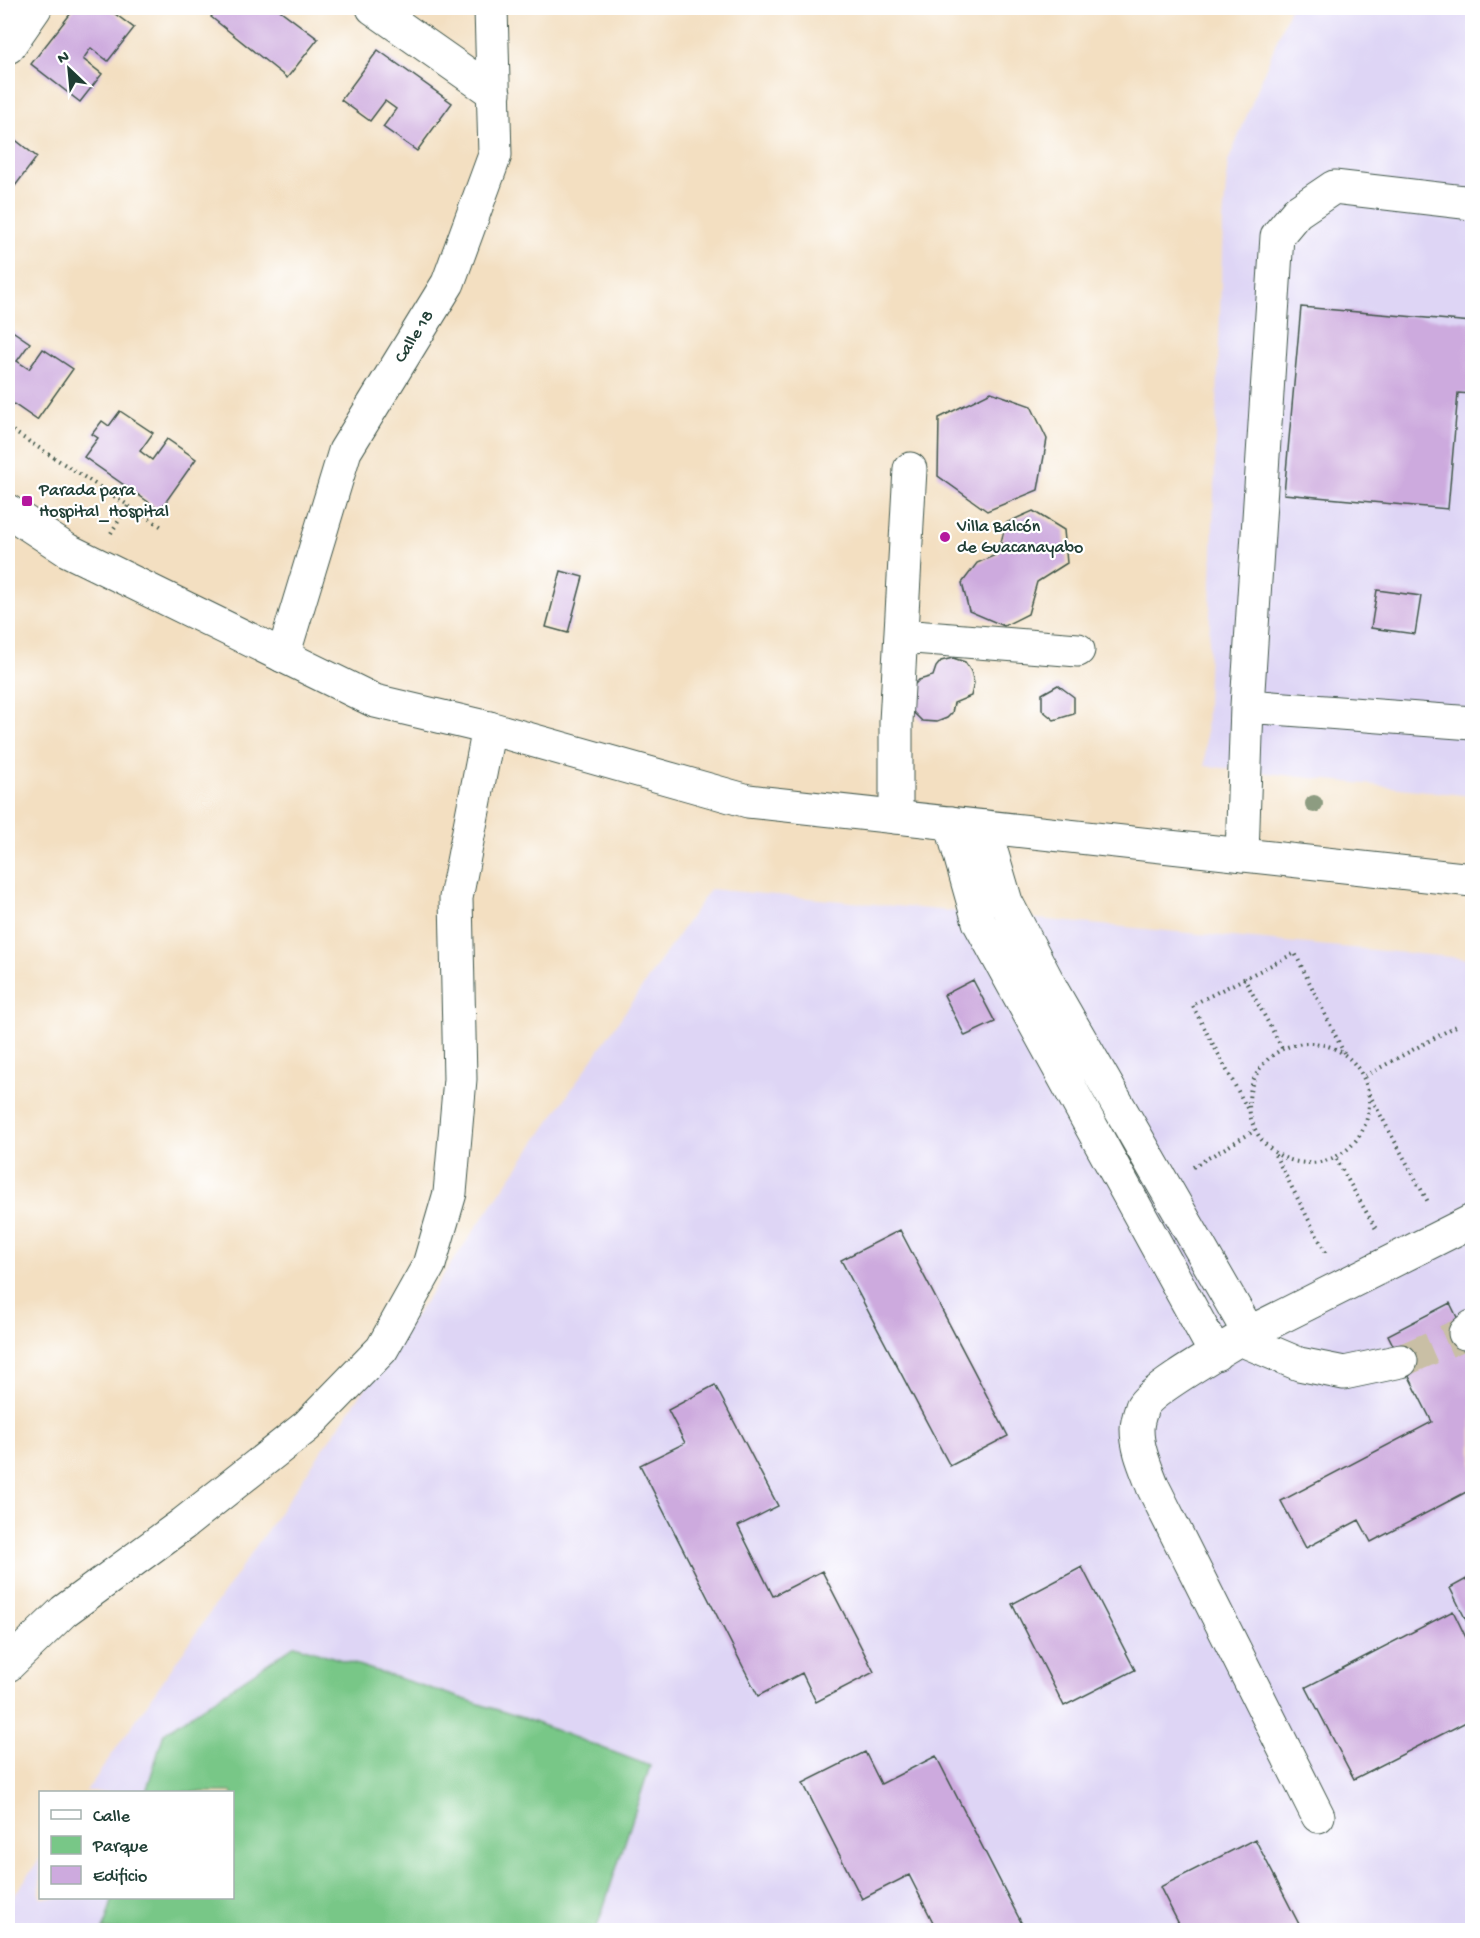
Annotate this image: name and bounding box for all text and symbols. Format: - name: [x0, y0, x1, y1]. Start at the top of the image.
- north arrow: [39, 39, 99, 99]
- text: N: [55, 48, 73, 69]
- street label: Calle 18: [391, 307, 439, 367]
- place label: Parada para Hospital_Hospital: [38, 481, 169, 523]
- marker: Parada para Hospital_Hospital: [20, 494, 34, 508]
- place label: Villa Balcón de Guacanayabo: [956, 517, 1083, 559]
- marker: Villa Balcón de Guacanayabo: [938, 530, 952, 544]
- legend: [39, 1791, 234, 1899]
- text: Calle: [93, 1807, 131, 1828]
- text: Parque: [92, 1837, 149, 1858]
- text: Edificio: [93, 1867, 147, 1888]

